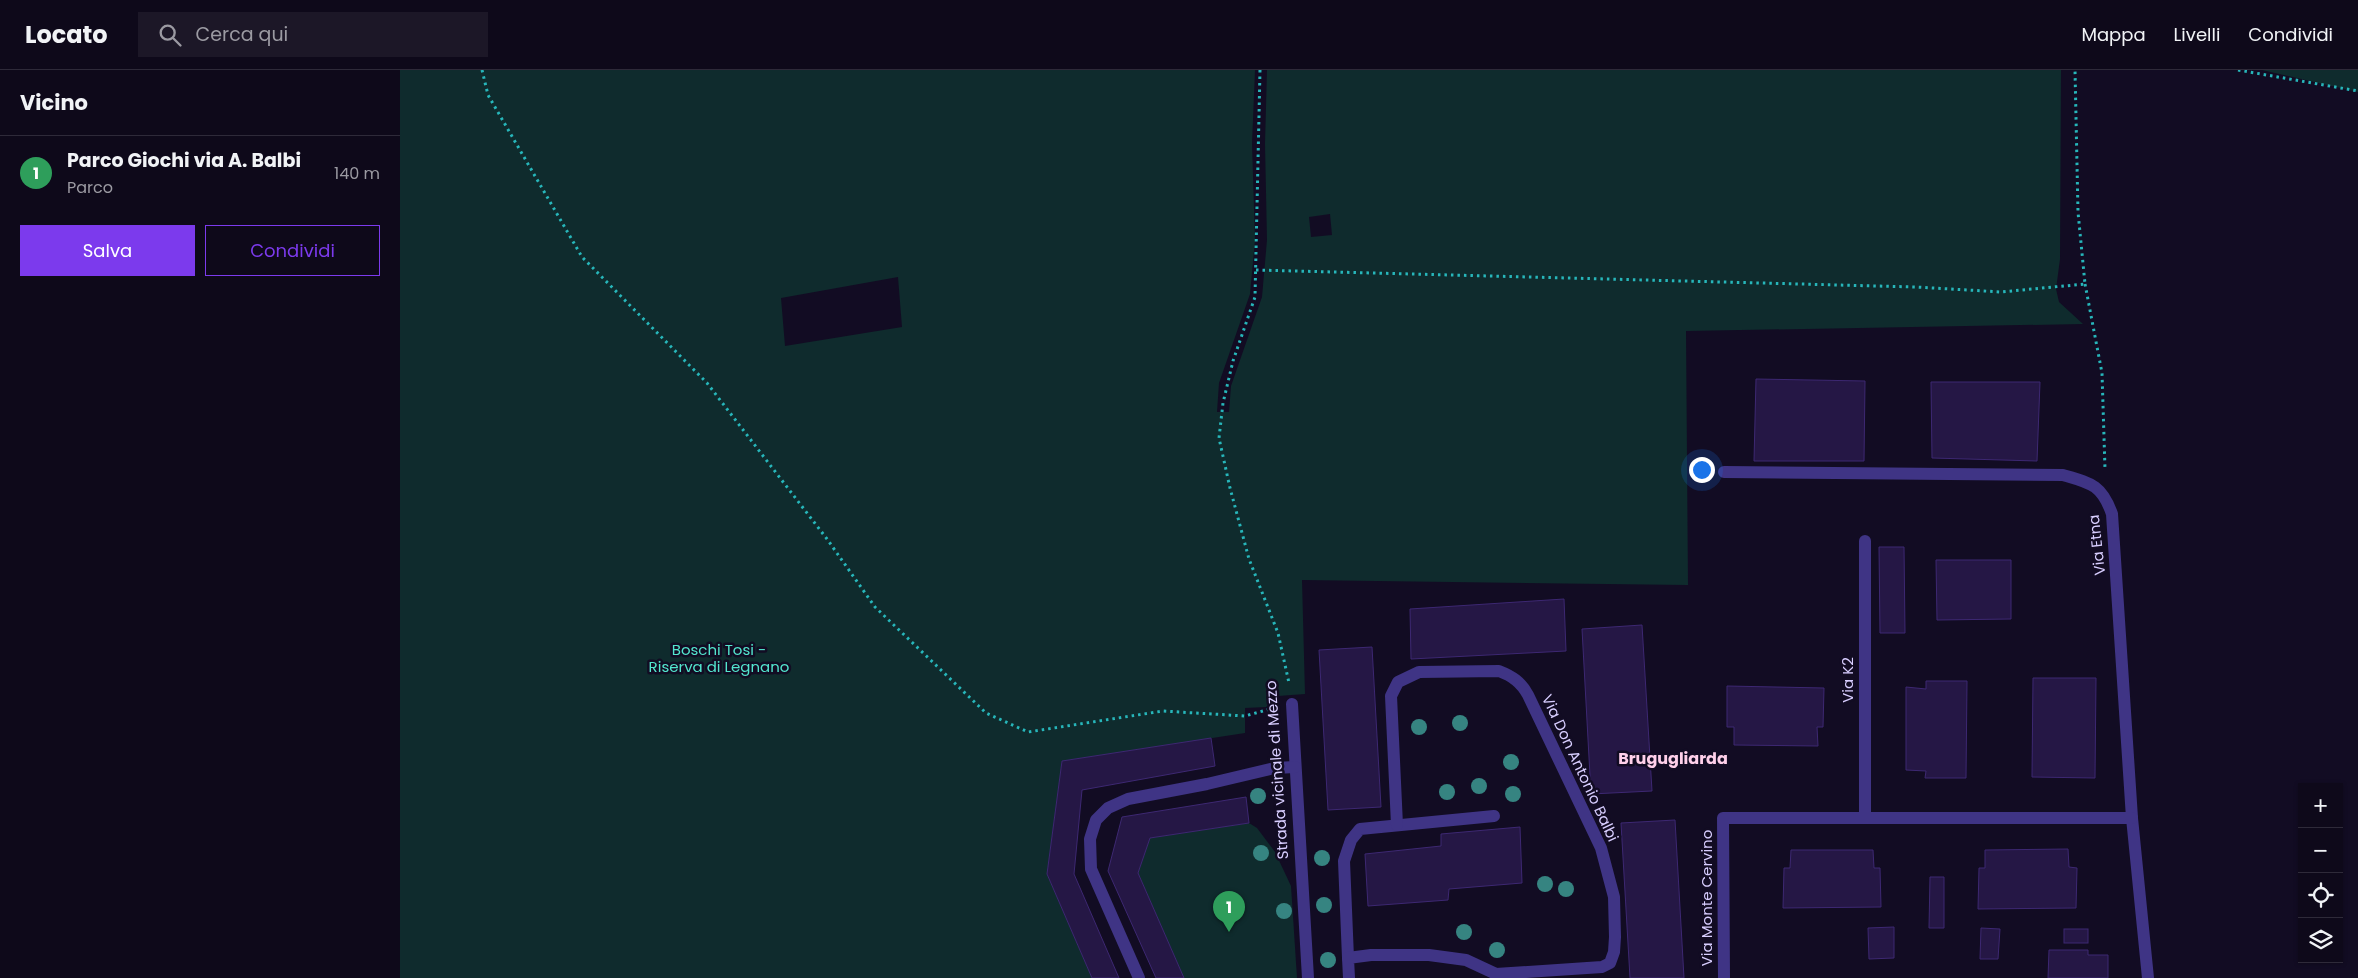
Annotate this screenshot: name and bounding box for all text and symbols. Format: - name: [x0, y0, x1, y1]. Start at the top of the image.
- search box: [138, 12, 488, 57]
- text: Locato: [25, 18, 108, 51]
- icon: search: [156, 21, 184, 49]
- text: Cerca qui: [196, 21, 288, 48]
- text: Mappa: [2081, 22, 2146, 47]
- text: Livelli: [2174, 22, 2220, 47]
- text: Condividi: [2248, 22, 2333, 47]
- text: Vicino: [20, 88, 88, 117]
- text: Parco Giochi via A. Balbi: [67, 147, 301, 174]
- text: 1: [33, 162, 39, 185]
- text: 140 m: [334, 162, 380, 185]
- text: Parco: [67, 176, 113, 199]
- button: Salva: [20, 225, 195, 276]
- button: Condividi: [205, 225, 380, 276]
- your location: [1689, 457, 1715, 483]
- street label: Via Etna: [2083, 514, 2110, 576]
- park label: Boschi Tosi - Riserva di Legnano: [649, 639, 789, 677]
- street label: Via K2: [1837, 657, 1858, 703]
- street label: Strada vicinale di Mezzo: [1260, 680, 1293, 860]
- street label: Via Don Antonio Balbi: [1537, 691, 1624, 845]
- district label: Brugugliarda: [1618, 747, 1728, 770]
- map controls: [2298, 783, 2343, 963]
- button: +: [2298, 783, 2343, 828]
- button: −: [2298, 828, 2343, 873]
- street label: Via Monte Cervino: [1696, 830, 1717, 966]
- button: locate: [2298, 873, 2343, 918]
- pin: 1: [1213, 891, 1245, 932]
- button: layers: [2298, 918, 2343, 963]

